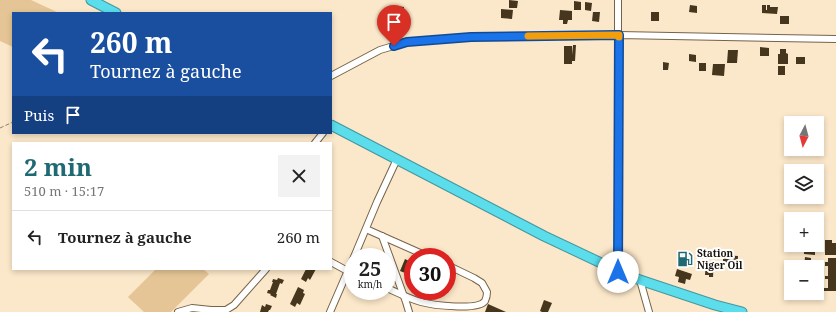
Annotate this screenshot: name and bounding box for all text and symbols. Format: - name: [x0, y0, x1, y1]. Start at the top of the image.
- pin: [377, 5, 411, 46]
- icon: arrive: [383, 11, 405, 33]
- text: 260 m: [90, 23, 172, 61]
- icon: left: [24, 28, 76, 80]
- text: Tournez à gauche: [90, 59, 242, 83]
- icon: arrive: [62, 104, 84, 126]
- text: Puis: [24, 105, 54, 125]
- north arrow: [784, 116, 824, 156]
- map controls: [784, 116, 824, 300]
- text: 2 min: [24, 150, 92, 183]
- button: close: [278, 155, 320, 197]
- button: layers: [784, 164, 824, 204]
- text: 510 m · 15:17: [24, 182, 104, 200]
- button: +: [784, 212, 824, 252]
- icon: left: [24, 226, 46, 248]
- text: Tournez à gauche: [58, 227, 192, 247]
- text: 260 m: [277, 227, 320, 247]
- place label: Station Niger Oil: [697, 246, 743, 272]
- speed limit sign: 30: [404, 248, 456, 300]
- fuel station icon: Station Niger Oil: [676, 250, 694, 268]
- position arrow: [597, 251, 639, 293]
- text: 25: [359, 255, 381, 282]
- button: −: [784, 260, 824, 300]
- text: km/h: [358, 277, 382, 291]

